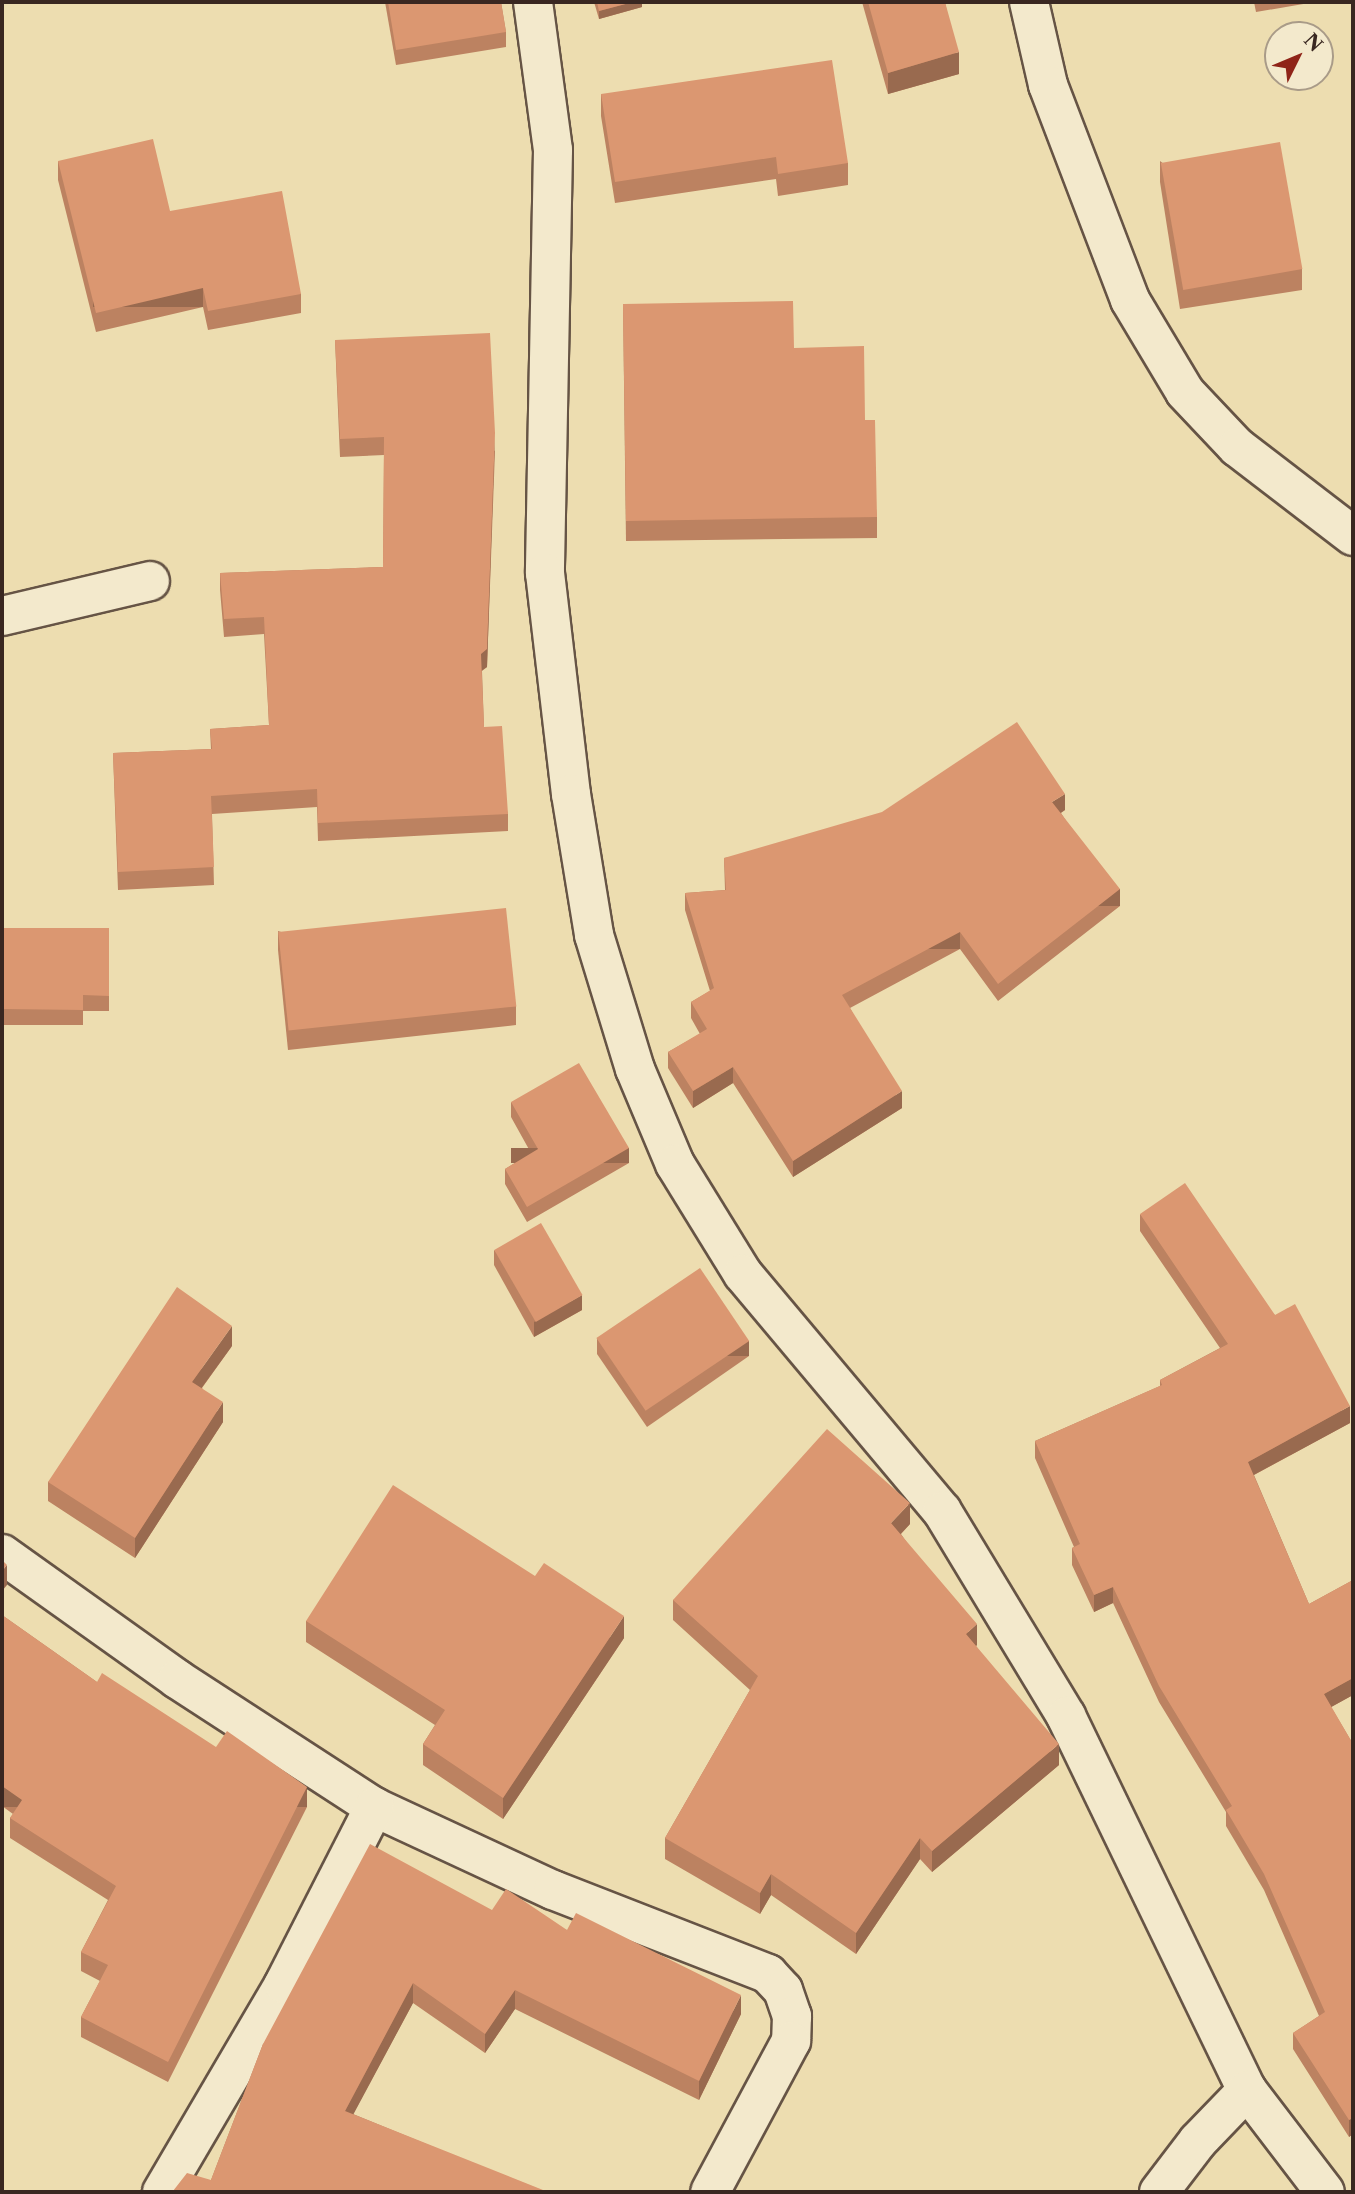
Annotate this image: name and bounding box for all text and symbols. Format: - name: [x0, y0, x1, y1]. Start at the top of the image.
- north arrow: [1264, 21, 1334, 91]
- text: N: [1299, 29, 1327, 57]

